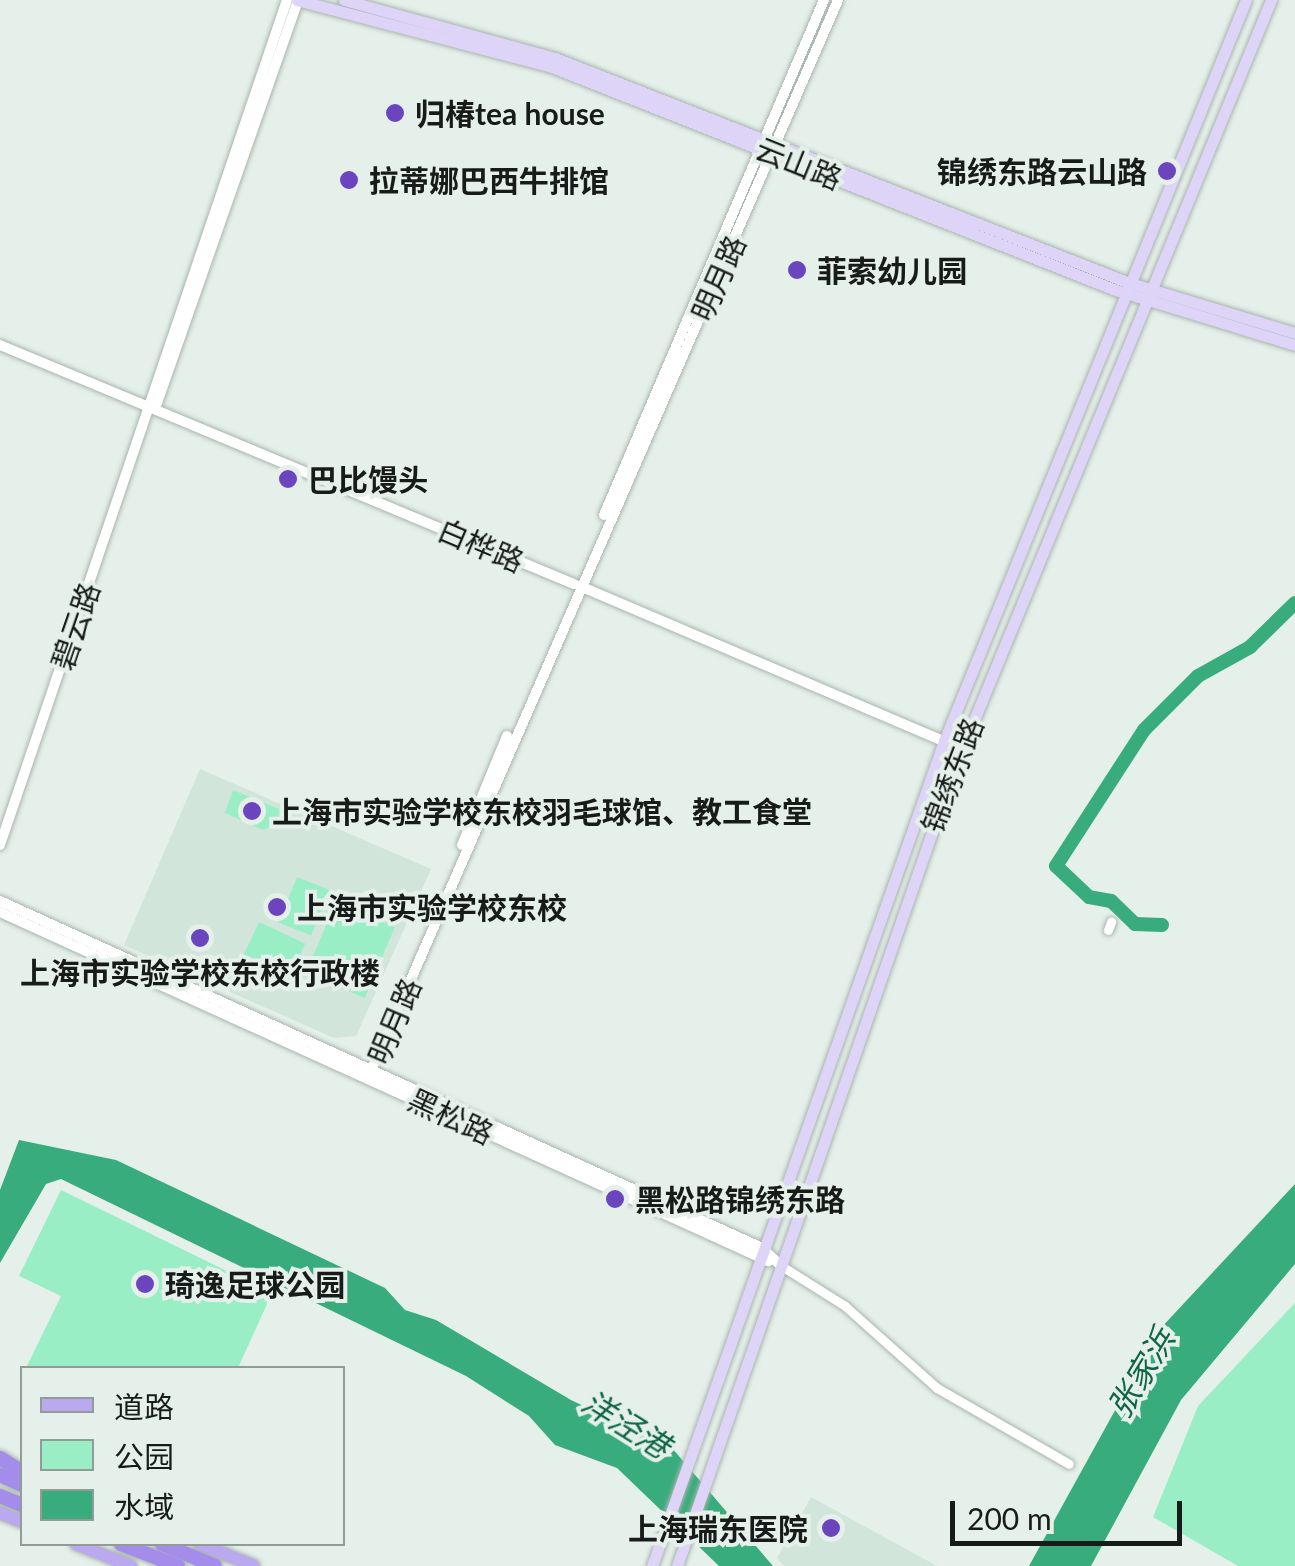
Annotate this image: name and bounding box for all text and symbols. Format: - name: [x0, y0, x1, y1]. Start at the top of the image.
- place label: 归椿tea house: [415, 95, 605, 131]
- marker: 归椿tea house: [384, 102, 406, 124]
- street label: 云山路: [751, 129, 847, 197]
- place label: 锦绣东路云山路: [937, 153, 1147, 189]
- marker: 锦绣东路云山路: [1156, 160, 1178, 182]
- place label: 拉蒂娜巴西牛排馆: [369, 162, 609, 198]
- marker: 拉蒂娜巴西牛排馆: [338, 169, 360, 191]
- street label: 明月路: [683, 230, 753, 326]
- place label: 菲索幼儿园: [817, 252, 967, 288]
- marker: 菲索幼儿园: [786, 259, 808, 281]
- place label: 巴比馒头: [308, 461, 428, 497]
- marker: 巴比馒头: [277, 468, 299, 490]
- street label: 白桦路: [433, 511, 529, 579]
- street label: 碧云路: [43, 578, 107, 674]
- street label: 锦绣东路: [914, 713, 990, 837]
- place label: 上海市实验学校东校羽毛球馆、教工食堂: [272, 793, 812, 829]
- marker: 上海市实验学校东校羽毛球馆、教工食堂: [241, 800, 263, 822]
- place label: 上海市实验学校东校: [297, 889, 567, 925]
- marker: 上海市实验学校东校: [266, 896, 288, 918]
- marker: 上海市实验学校东校行政楼: [189, 927, 211, 949]
- place label: 上海市实验学校东校行政楼: [20, 954, 380, 990]
- street label: 明月路: [360, 973, 428, 1069]
- street label: 黑松路: [403, 1081, 499, 1151]
- place label: 黑松路锦绣东路: [635, 1181, 845, 1217]
- marker: 黑松路锦绣东路: [604, 1188, 626, 1210]
- place label: 琦逸足球公园: [165, 1266, 345, 1302]
- marker: 琦逸足球公园: [134, 1273, 156, 1295]
- water label: 张家浜: [1100, 1322, 1182, 1424]
- legend: [20, 1366, 345, 1546]
- water label: 洋泾港: [575, 1382, 677, 1466]
- text: 道路: [114, 1388, 174, 1424]
- text: 公园: [114, 1438, 174, 1474]
- scale bar: [955, 1481, 1188, 1543]
- text: 水域: [114, 1488, 174, 1524]
- text: 200 m: [967, 1500, 1052, 1536]
- place label: 上海瑞东医院: [628, 1510, 808, 1546]
- marker: 上海瑞东医院: [818, 1515, 844, 1541]

